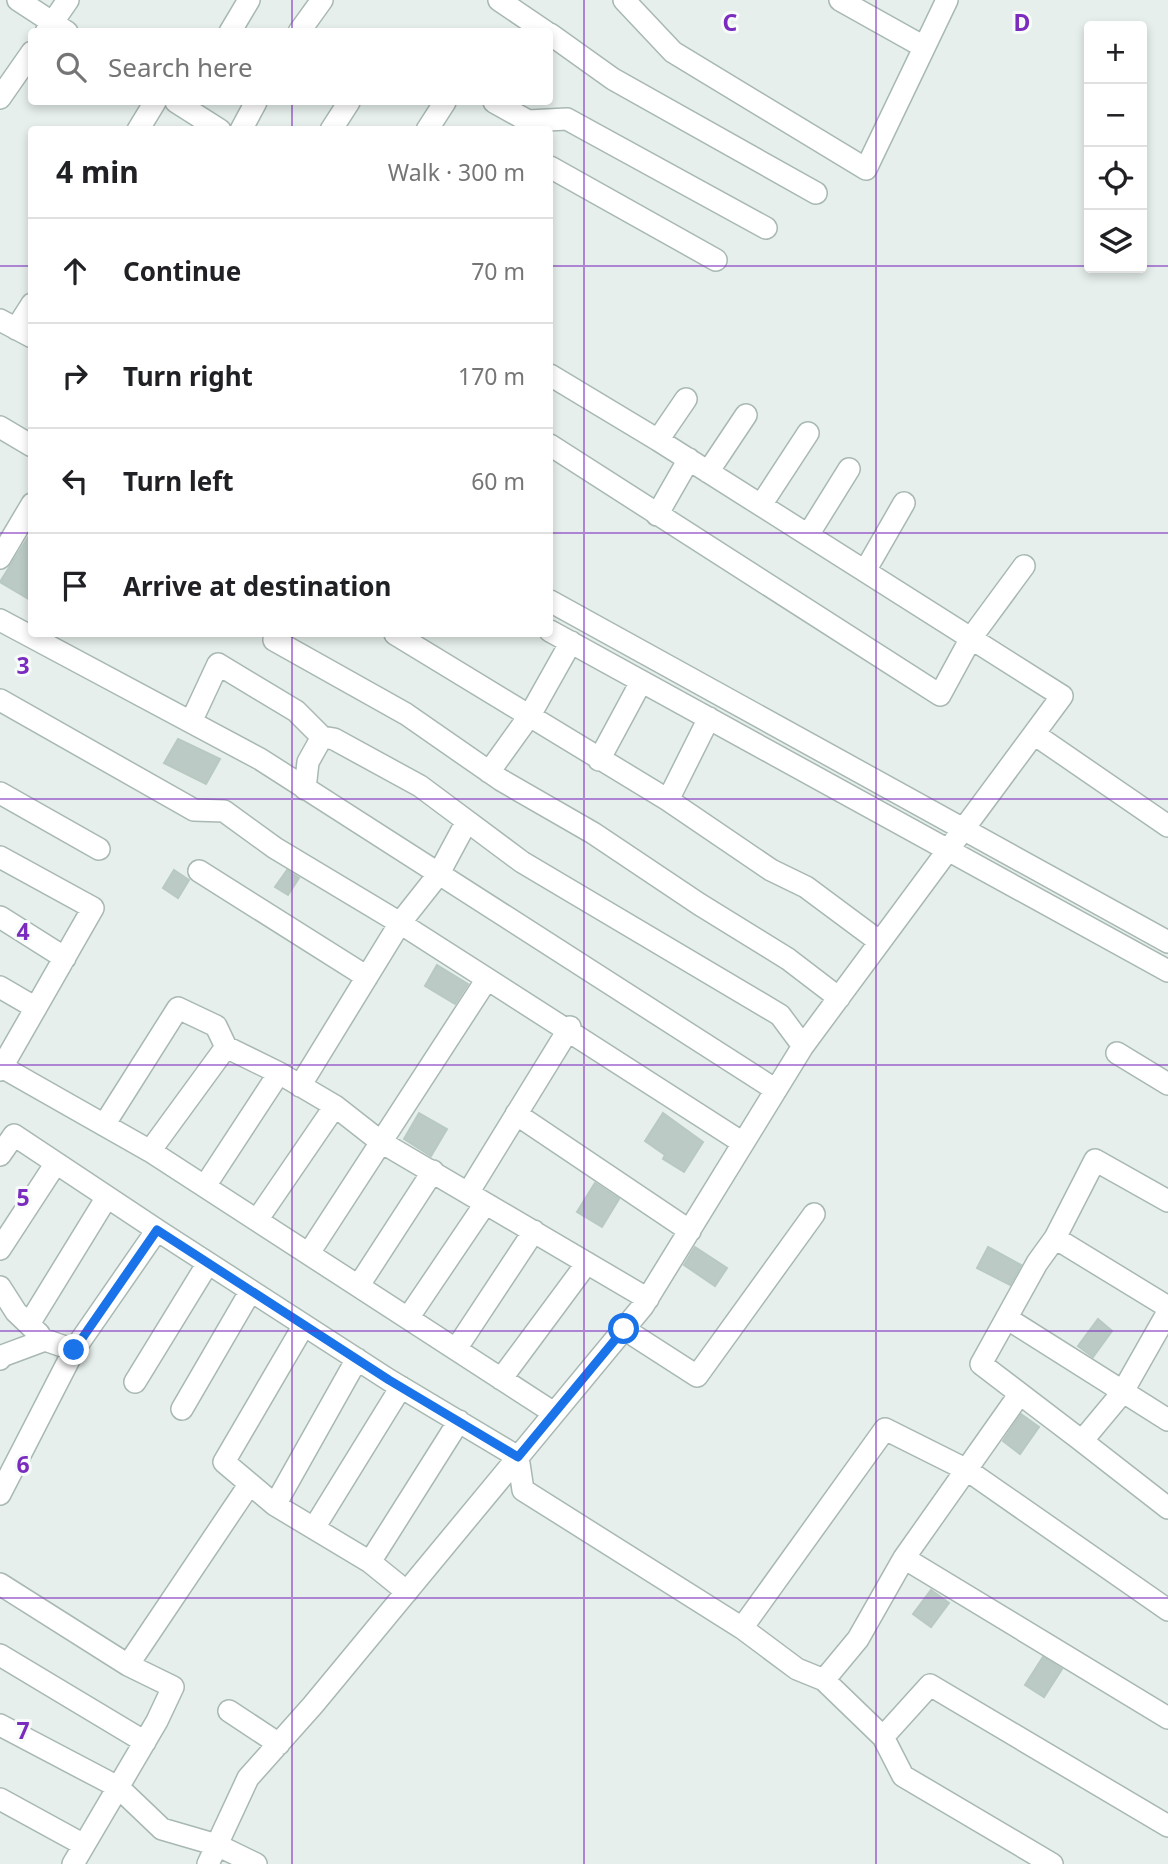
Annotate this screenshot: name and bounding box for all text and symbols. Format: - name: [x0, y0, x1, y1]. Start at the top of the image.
- text: C: [723, 6, 738, 38]
- text: D: [1014, 6, 1030, 38]
- map controls: [1084, 21, 1147, 273]
- button: +: [1084, 21, 1147, 84]
- search box: [28, 28, 553, 105]
- icon: search: [52, 48, 90, 86]
- text: Search here: [108, 49, 253, 85]
- button: −: [1084, 84, 1147, 147]
- button: locate: [1084, 147, 1147, 210]
- text: 4 min: [56, 151, 139, 192]
- text: Walk · 300 m: [388, 156, 525, 188]
- button: layers: [1084, 210, 1147, 273]
- icon: ahead: [56, 252, 94, 290]
- text: Continue: [123, 253, 241, 289]
- text: 70 m: [471, 255, 525, 287]
- icon: right: [56, 357, 94, 395]
- text: Turn right: [123, 358, 253, 394]
- text: 170 m: [458, 360, 525, 392]
- icon: left: [56, 462, 94, 500]
- text: Turn left: [123, 463, 234, 499]
- text: 60 m: [471, 465, 525, 497]
- icon: arrive: [56, 567, 94, 605]
- text: Arrive at destination: [123, 568, 392, 604]
- text: 3: [16, 649, 30, 681]
- text: 4: [16, 915, 30, 947]
- text: 5: [16, 1181, 30, 1213]
- route start: [608, 1313, 639, 1344]
- route end: [58, 1334, 89, 1365]
- text: 6: [16, 1448, 30, 1480]
- text: 7: [16, 1714, 30, 1746]

